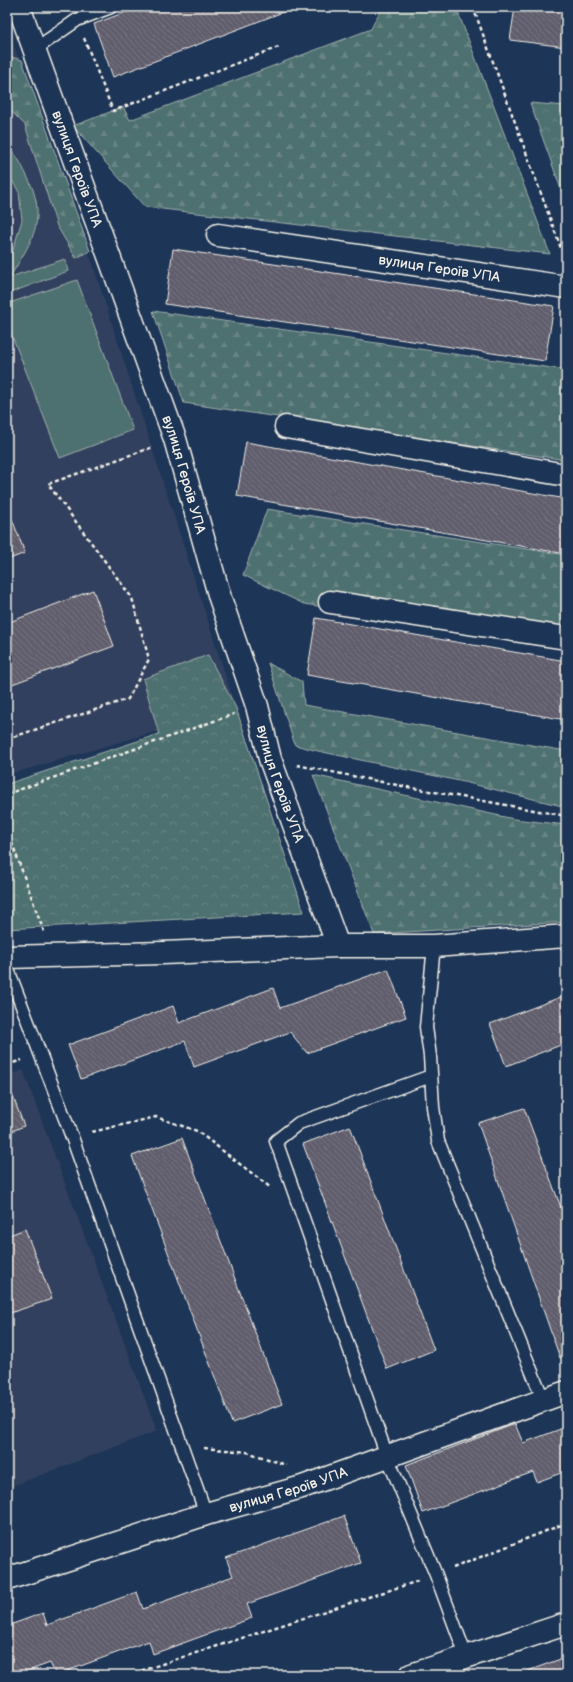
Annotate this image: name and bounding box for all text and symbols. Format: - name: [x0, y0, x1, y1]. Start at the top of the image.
- street label: вулиця Героїв УПА: [48, 108, 106, 230]
- street label: вулиця Героїв УПА: [378, 251, 502, 286]
- street label: вулиця Героїв УПА: [158, 413, 210, 536]
- street label: вулиця Героїв УПА: [253, 723, 308, 845]
- street label: вулиця Героїв УПА: [227, 1463, 350, 1516]

